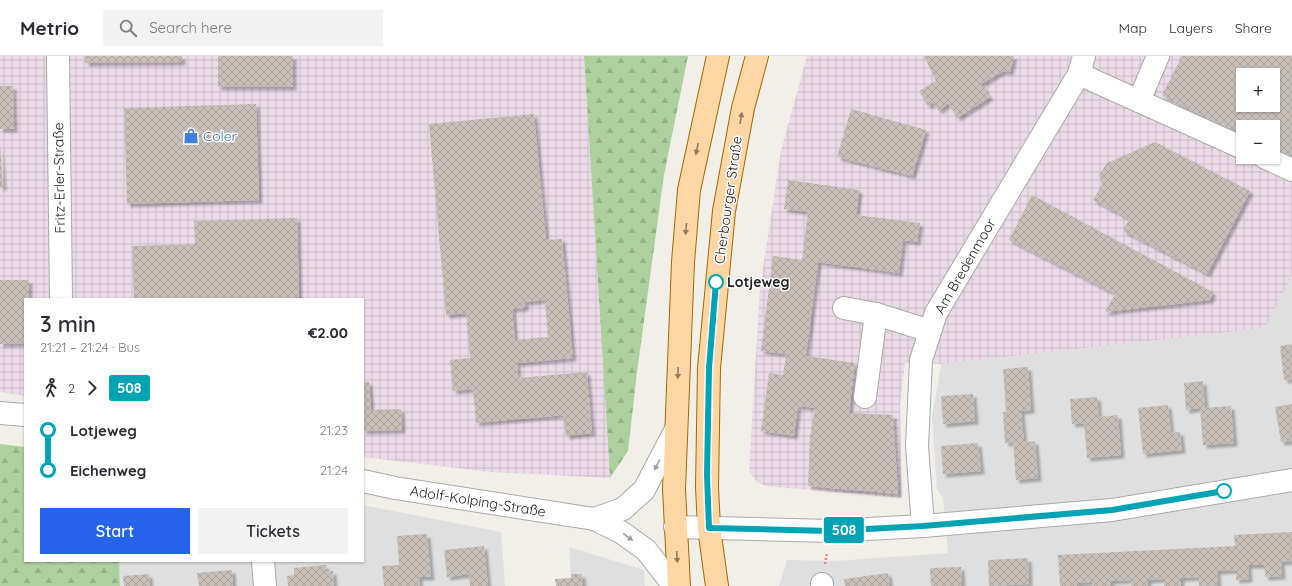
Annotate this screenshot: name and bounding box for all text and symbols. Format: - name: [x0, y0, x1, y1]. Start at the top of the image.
- search box: [103, 10, 383, 46]
- text: Metrio: [20, 16, 79, 40]
- icon: search: [117, 17, 139, 39]
- text: Search here: [149, 18, 232, 37]
- text: Map: [1118, 19, 1147, 37]
- text: Layers: [1169, 19, 1213, 37]
- text: Share: [1235, 19, 1272, 37]
- map controls: [1236, 68, 1280, 164]
- button: +: [1236, 68, 1280, 112]
- one-way arrow: [738, 111, 744, 124]
- button: −: [1236, 120, 1280, 164]
- street label: Fritz-Erler-Straße: [49, 122, 69, 234]
- shop icon: Coler: [182, 127, 200, 145]
- place label: Coler: [203, 127, 238, 145]
- street label: Cherbourger Straße: [710, 135, 746, 265]
- one-way arrow: [694, 143, 700, 155]
- street label: Am Bredenmoor: [930, 215, 1000, 317]
- one-way arrow: [682, 223, 689, 235]
- place label: Lotjeweg: [727, 273, 789, 291]
- marker: Lotjeweg: [708, 274, 724, 290]
- text: 3 min: [40, 310, 96, 338]
- text: €2.00: [308, 323, 348, 342]
- text: 21:21 – 21:24 · Bus: [40, 339, 140, 355]
- one-way arrow: [674, 367, 681, 379]
- icon: walk: [40, 377, 62, 399]
- icon: forward: [81, 377, 103, 399]
- text: 508: [117, 379, 142, 397]
- text: 2: [68, 380, 75, 396]
- text: Lotjeweg: [70, 421, 137, 440]
- text: 21:23: [320, 422, 348, 438]
- one-way arrow: [654, 459, 660, 471]
- text: Eichenweg: [70, 461, 146, 480]
- text: 21:24: [320, 462, 348, 478]
- street label: Adolf-Kolping-Straße: [409, 481, 547, 521]
- unlabelled marker: [1216, 483, 1232, 499]
- button: Start: [40, 508, 190, 554]
- button: Tickets: [198, 508, 348, 554]
- line badge: 508: [821, 517, 867, 543]
- text: 508: [832, 521, 856, 539]
- one-way arrow: [623, 533, 634, 541]
- one-way arrow: [674, 551, 680, 564]

